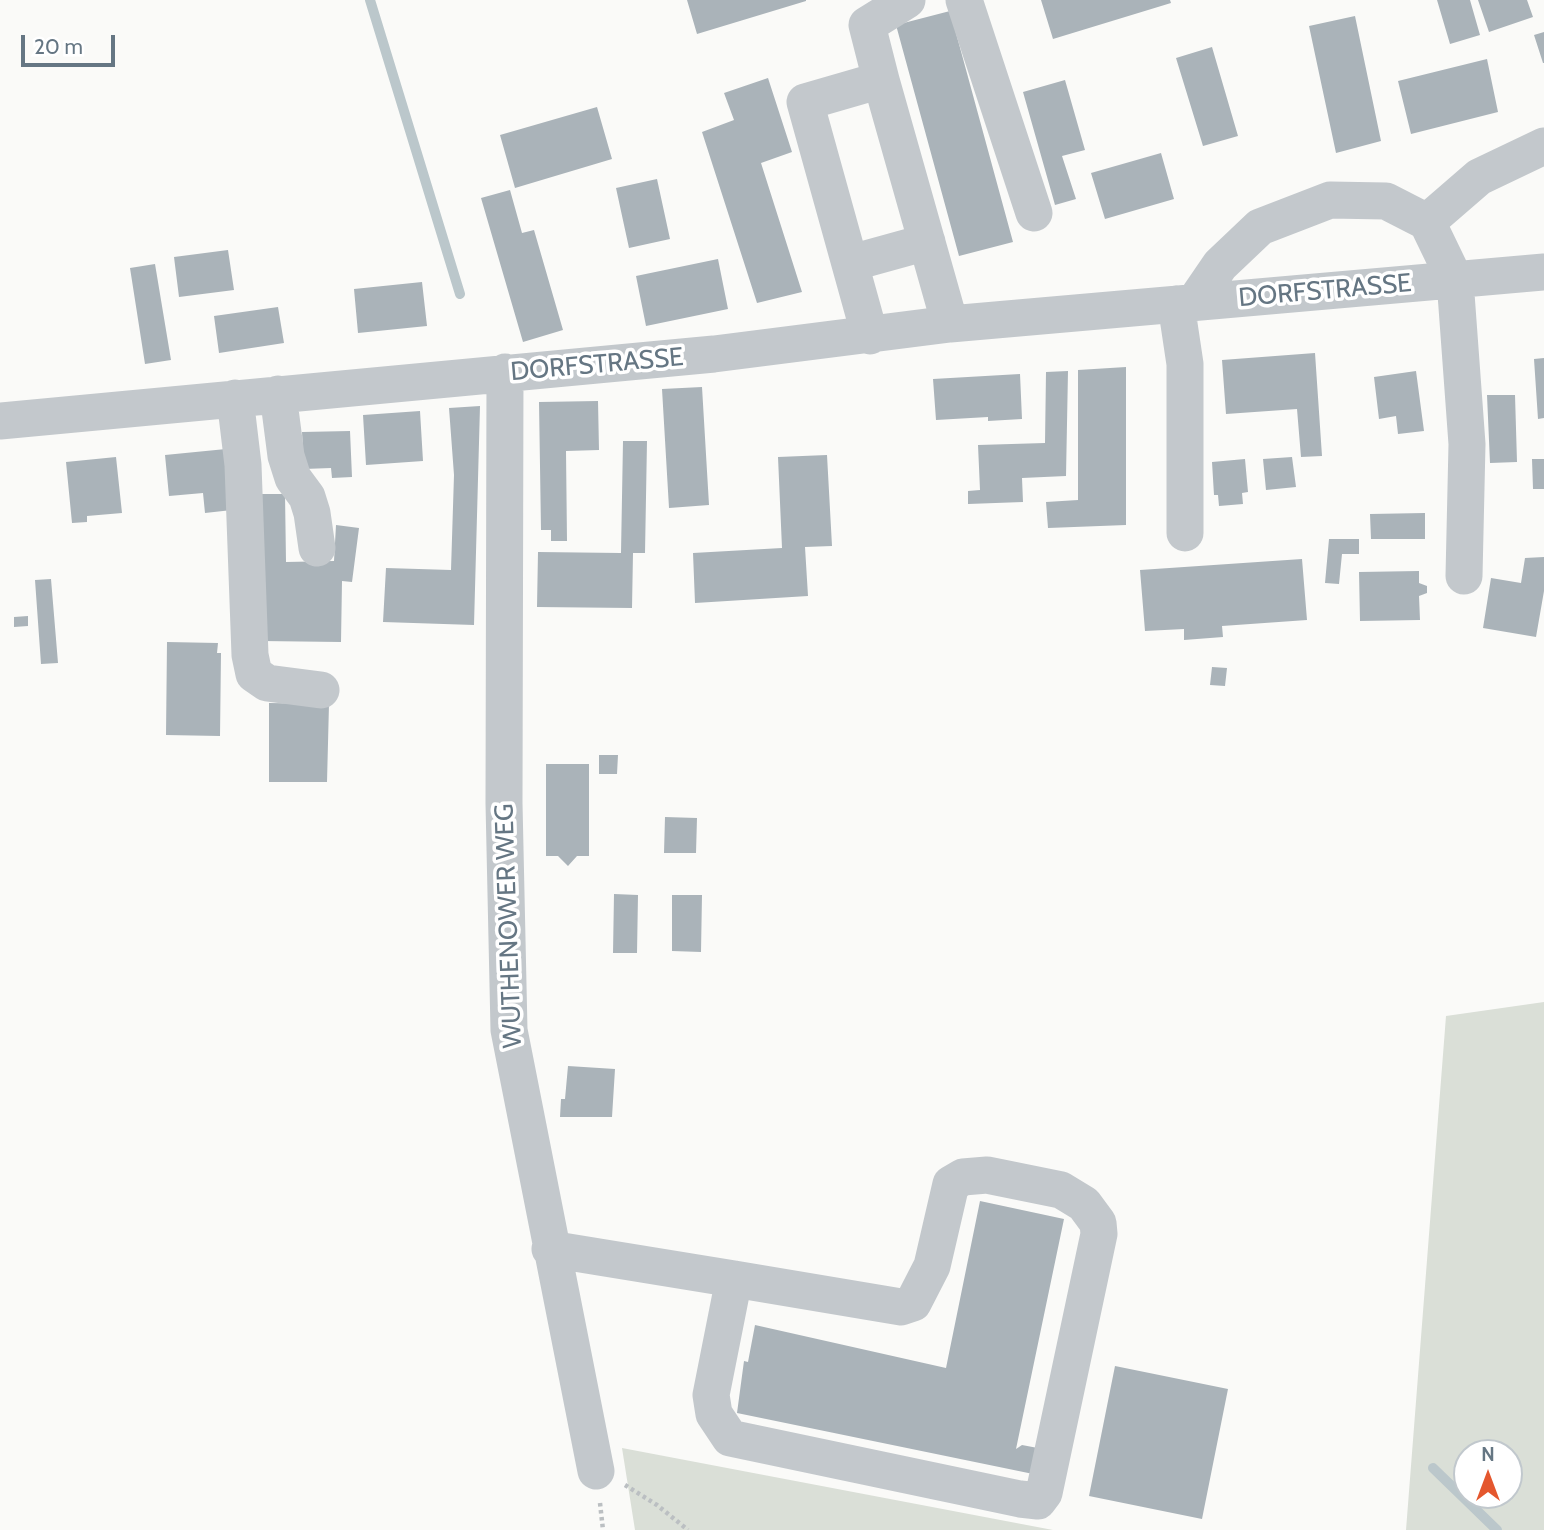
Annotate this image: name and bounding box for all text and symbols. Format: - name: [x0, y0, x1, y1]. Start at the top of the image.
- scale bar: [24, 21, 119, 65]
- text: 20 m: [34, 34, 83, 59]
- street label: DORFSTRASSE: [1237, 268, 1413, 314]
- street label: DORFSTRASSE: [509, 342, 685, 388]
- street label: WUTHENOWER WEG: [489, 803, 529, 1049]
- north arrow: [1453, 1439, 1523, 1509]
- text: N: [1481, 1443, 1495, 1466]

